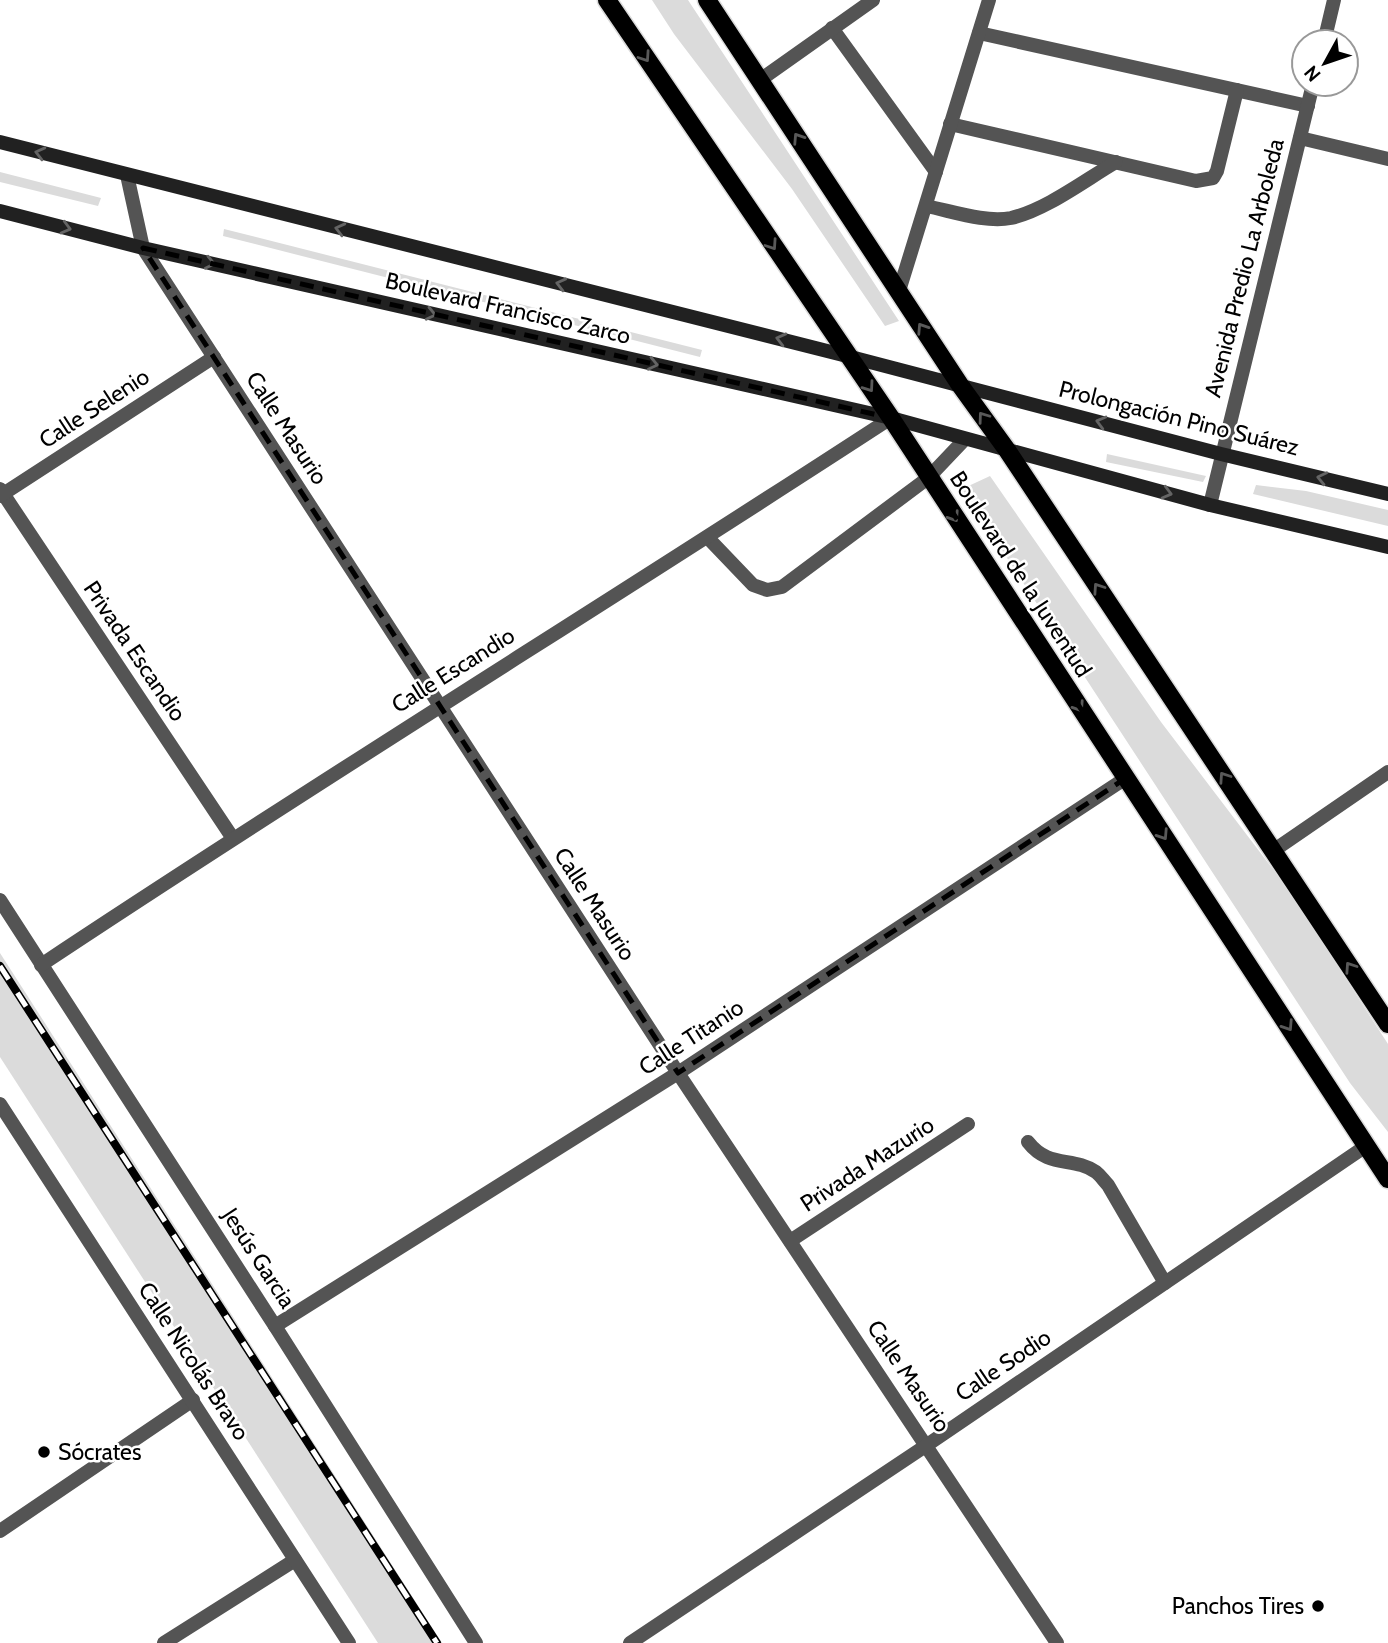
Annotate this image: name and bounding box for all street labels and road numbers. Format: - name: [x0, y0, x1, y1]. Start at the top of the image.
- street label: Avenida Predio La Arboleda: [1198, 136, 1290, 400]
- street label: Boulevard Francisco Zarco: [383, 266, 633, 350]
- street label: Calle Selenio: [34, 362, 154, 454]
- street label: Calle Masurio: [240, 366, 334, 490]
- street label: Prolongación Pino Suárez: [1056, 375, 1302, 461]
- street label: Boulevard de la Juventud: [944, 466, 1098, 682]
- street label: Privada Escandio: [78, 576, 192, 726]
- street label: Calle Escandio: [386, 621, 520, 719]
- street label: Calle Masurio: [548, 842, 642, 966]
- street label: Calle Titanio: [633, 993, 749, 1081]
- street label: Privada Mazurio: [795, 1110, 939, 1218]
- street label: Jesús Garcia: [216, 1202, 302, 1313]
- street label: Calle Nicolás Bravo: [132, 1277, 256, 1445]
- street label: Calle Masurio: [861, 1315, 957, 1437]
- street label: Calle Sodio: [950, 1323, 1056, 1407]

